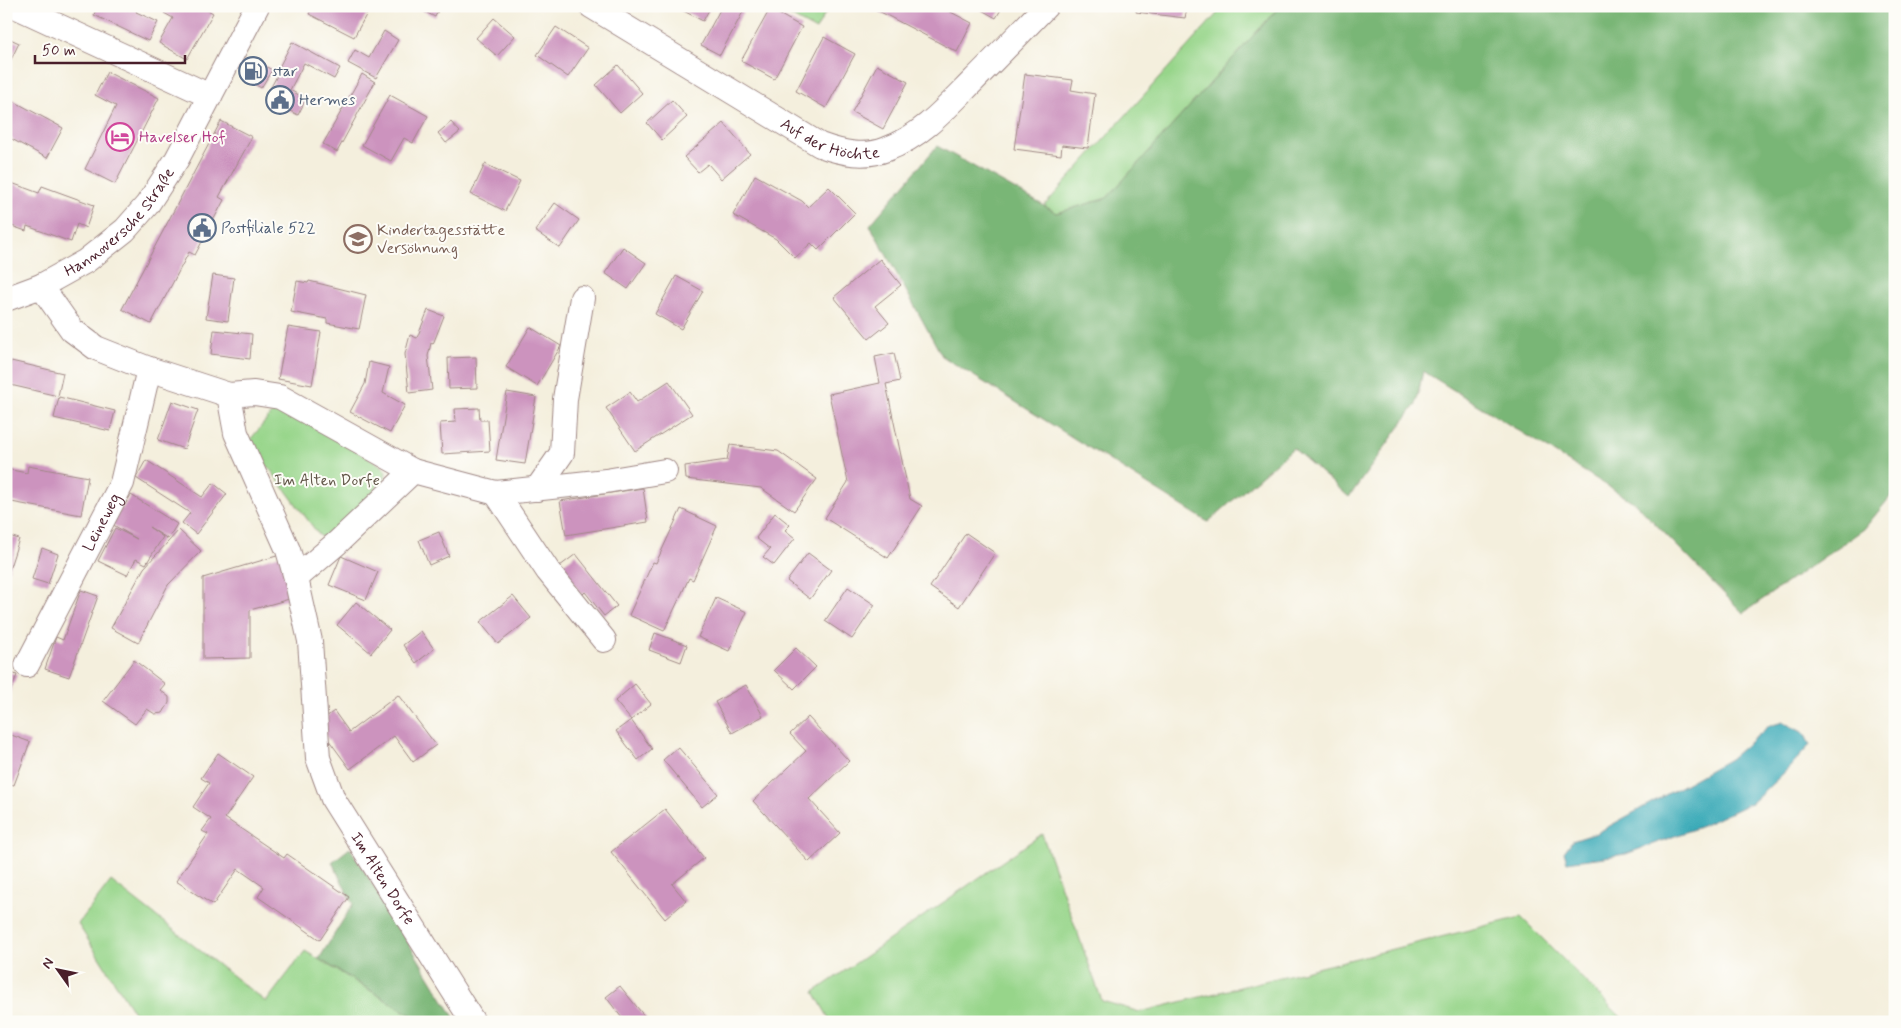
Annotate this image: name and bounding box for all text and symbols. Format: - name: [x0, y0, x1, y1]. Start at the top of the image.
- scale bar: [35, 32, 185, 64]
- text: 50 m: [42, 41, 76, 61]
- fuel station icon: star: [238, 56, 268, 86]
- place label: star: [272, 61, 298, 82]
- public building icon: Hermes: [265, 85, 295, 115]
- place label: Hermes: [299, 90, 355, 111]
- street label: Auf der Höchte: [777, 113, 881, 165]
- hotel icon: Havelser Hof: [105, 122, 135, 152]
- place label: Havelser Hof: [139, 127, 226, 148]
- street label: Hannoversche Straße: [60, 163, 179, 282]
- public building icon: Postfiliale 522: [187, 213, 217, 243]
- place label: Postfiliale 522: [221, 218, 316, 239]
- place label: Kindertagesstätte Versöhnung: [377, 220, 505, 259]
- school or university icon: Kindertagesstätte Versöhnung: [343, 224, 373, 254]
- park label: Im Alten Dorfe: [274, 470, 380, 491]
- street label: Leineweg: [78, 490, 126, 555]
- street label: Im Alten Dorfe: [346, 828, 420, 929]
- north arrow: [32, 946, 82, 996]
- text: N: [38, 955, 58, 972]

